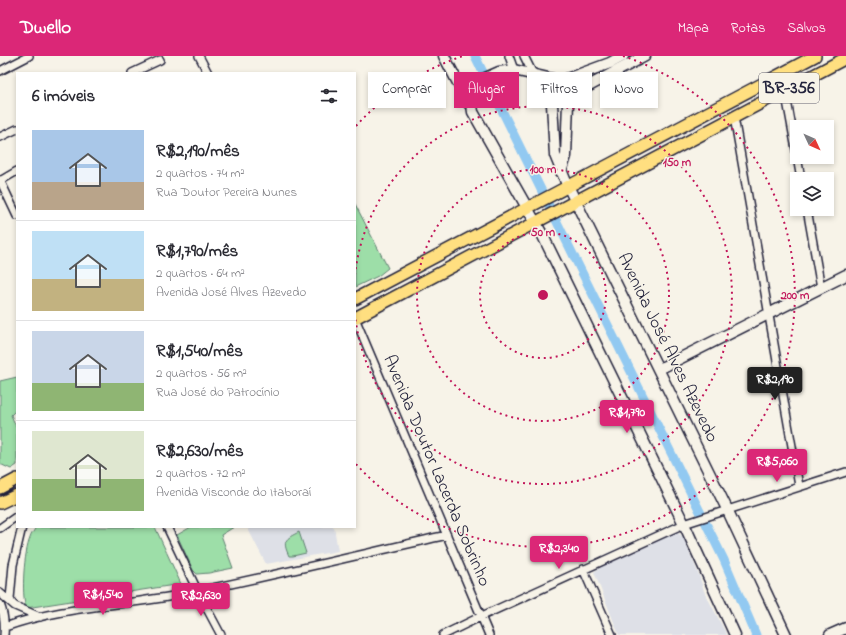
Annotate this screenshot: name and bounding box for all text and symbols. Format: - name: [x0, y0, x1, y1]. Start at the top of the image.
- text: Dwello: [20, 15, 71, 42]
- text: Mapa: [678, 18, 709, 39]
- text: Rotas: [731, 18, 765, 39]
- text: Salvos: [787, 18, 826, 39]
- chip: Comprar: [368, 72, 446, 108]
- chip: Alugar: [454, 72, 519, 108]
- chip: Filtros: [527, 72, 592, 108]
- chip: Novo: [600, 72, 658, 108]
- road number: BR-356: [759, 73, 819, 103]
- text: 6 imóveis: [32, 84, 95, 109]
- icon: filters: [318, 85, 340, 107]
- north arrow: [790, 120, 834, 164]
- map controls: [790, 120, 834, 216]
- text: R$2,190/mês: [156, 139, 240, 164]
- icon: home: [64, 146, 112, 194]
- text: 150 m: [663, 154, 692, 172]
- text: 100 m: [530, 161, 557, 179]
- text: 2 quartos · 74 m²: [156, 164, 245, 183]
- button: layers: [790, 172, 834, 216]
- text: Rua Doutor Pereira Nunes: [156, 183, 297, 202]
- text: 50 m: [531, 224, 556, 242]
- text: R$1,790/mês: [156, 239, 238, 264]
- icon: home: [64, 247, 112, 295]
- street label: Avenida José Alves Azevedo: [610, 249, 724, 447]
- text: 2 quartos · 64 m²: [156, 264, 245, 283]
- text: Avenida José Alves Azevedo: [156, 283, 306, 302]
- text: 200 m: [780, 287, 810, 305]
- centre of rings: [536, 288, 550, 302]
- text: R$1,540/mês: [156, 339, 243, 364]
- icon: home: [64, 347, 112, 395]
- street label: Avenida Doutor Lacerda Sobrinho: [375, 351, 497, 591]
- text: 2 quartos · 56 m²: [156, 364, 247, 383]
- pin: R$2,190: [738, 367, 812, 401]
- text: R$2,190: [756, 370, 794, 389]
- text: Rua José do Patrocínio: [156, 383, 280, 402]
- pin: R$1,790: [590, 400, 664, 434]
- text: R$1,790: [609, 403, 645, 422]
- text: R$2,630/mês: [156, 439, 244, 464]
- icon: home: [64, 447, 112, 495]
- pin: R$5,060: [740, 449, 814, 483]
- text: R$5,060: [756, 452, 798, 471]
- text: 2 quartos · 72 m²: [156, 464, 246, 483]
- text: Avenida Visconde do Itaboraí: [156, 483, 311, 502]
- pin: R$2,340: [522, 536, 596, 570]
- text: R$2,340: [539, 539, 579, 558]
- pin: R$1,540: [66, 582, 140, 616]
- pin: R$2,630: [164, 583, 238, 617]
- text: R$1,540: [83, 585, 123, 604]
- text: R$2,630: [181, 586, 221, 605]

